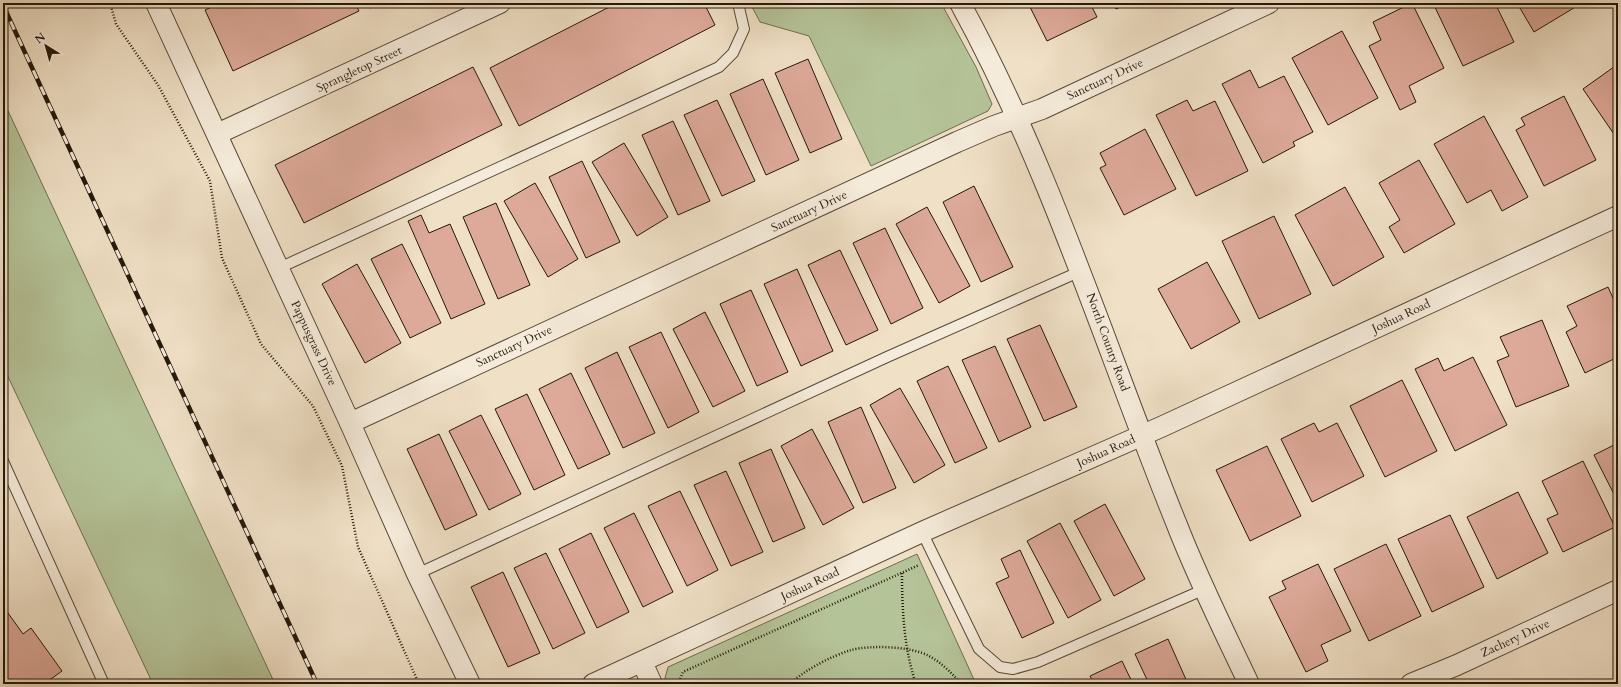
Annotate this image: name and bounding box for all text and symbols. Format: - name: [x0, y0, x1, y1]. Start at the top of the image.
- north arrow: [26, 26, 66, 66]
- text: N: [32, 29, 49, 47]
- street label: Sprangletop Street: [314, 42, 405, 96]
- street label: Sanctuary Drive: [1064, 54, 1146, 104]
- street label: Sanctuary Drive: [768, 186, 850, 236]
- street label: North County Road: [1083, 291, 1133, 394]
- street label: Joshua Road: [1367, 295, 1433, 337]
- street label: Pappusgrass Drive: [287, 298, 341, 388]
- street label: Sanctuary Drive: [473, 321, 555, 371]
- street label: Joshua Road: [1072, 431, 1138, 472]
- street label: Joshua Road: [776, 563, 842, 605]
- street label: Zachery Drive: [1478, 615, 1552, 661]

